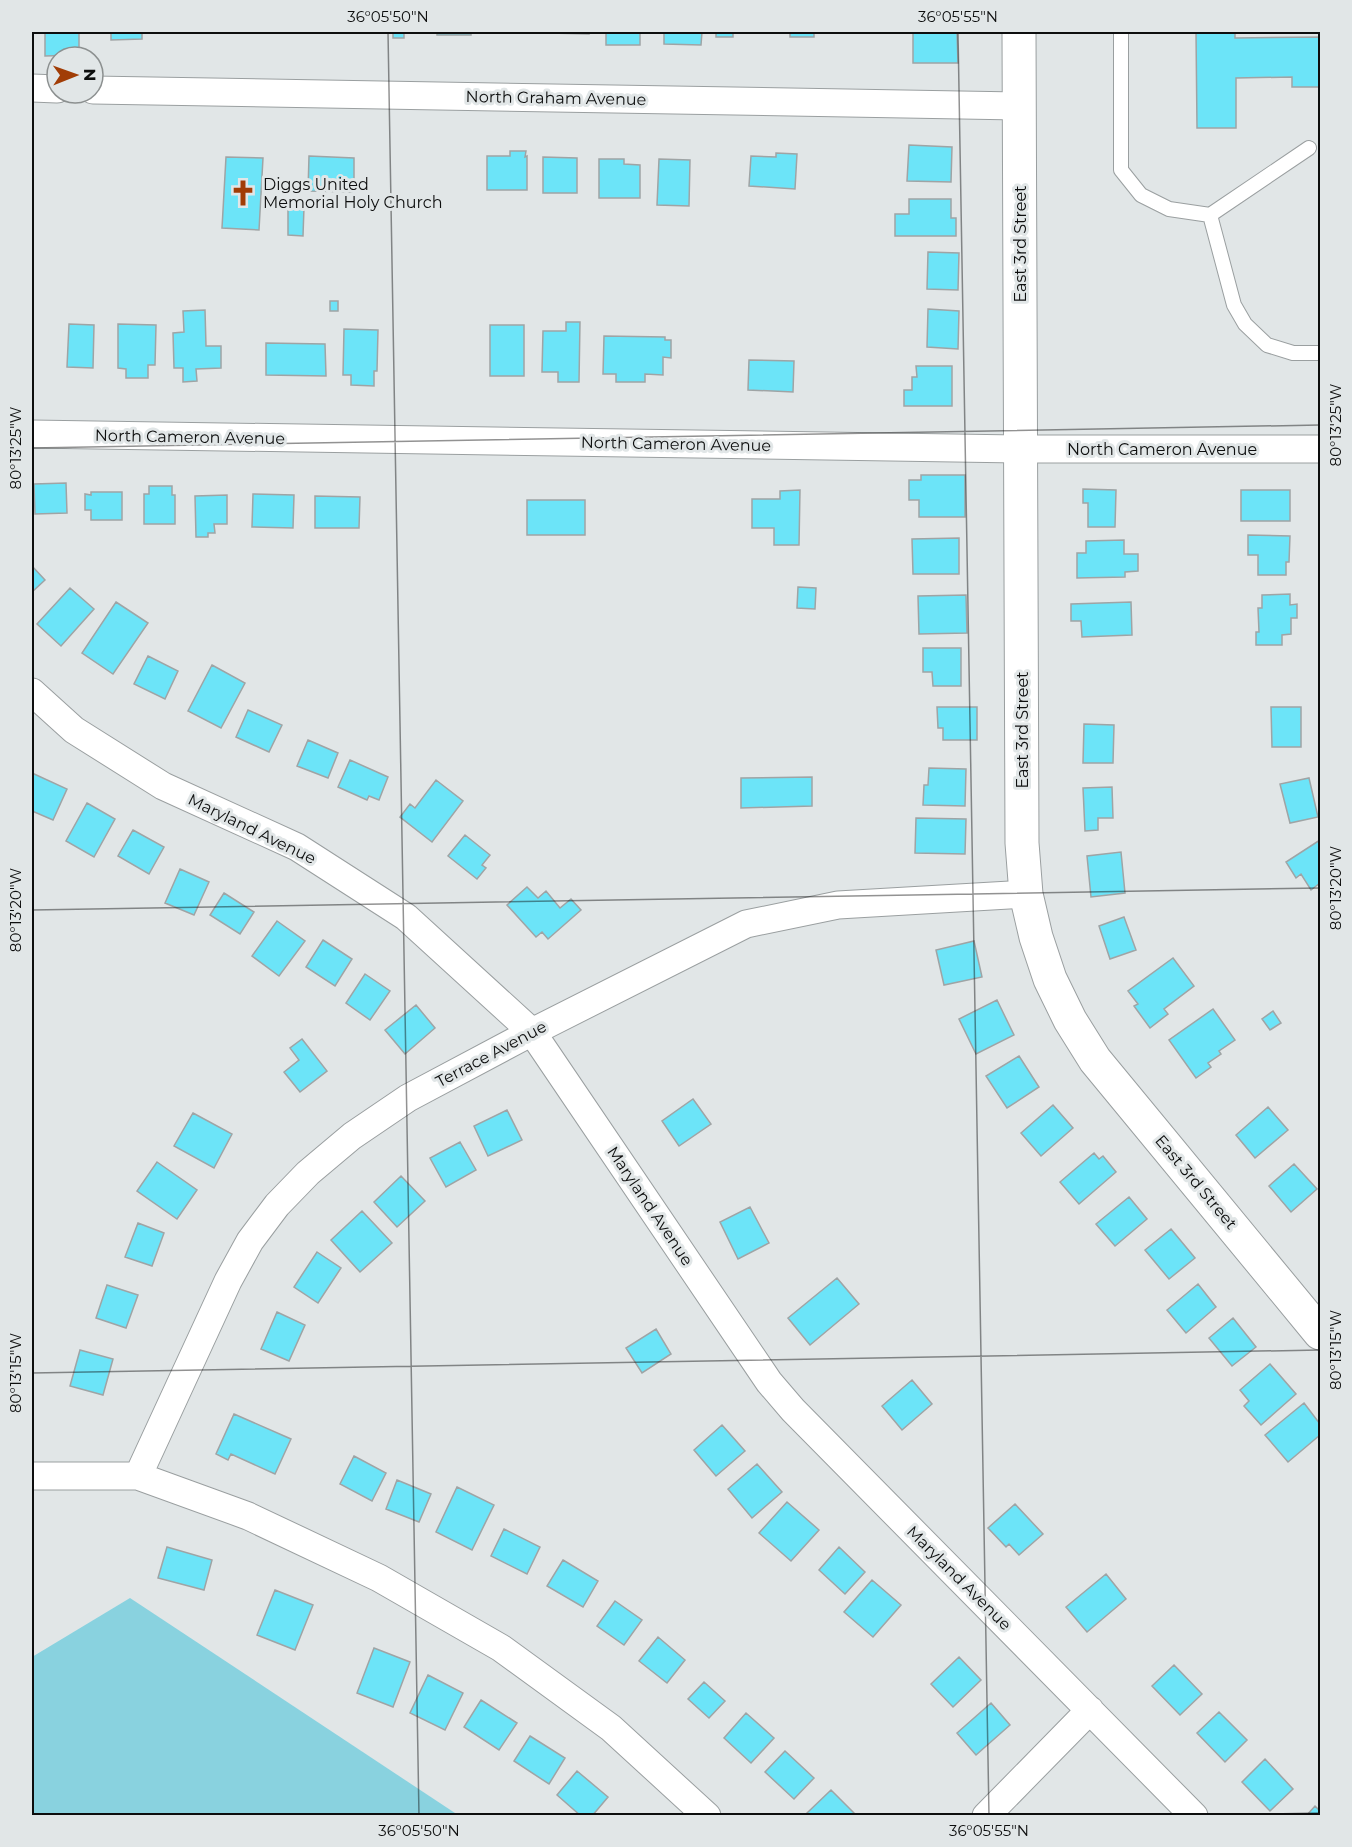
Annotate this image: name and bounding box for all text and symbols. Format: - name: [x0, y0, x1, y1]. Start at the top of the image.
- text: 36°05'50"N: [347, 7, 429, 26]
- text: 36°05'55"N: [918, 7, 998, 26]
- north arrow: [45, 45, 105, 105]
- text: N: [80, 68, 99, 81]
- street label: North Graham Avenue: [466, 87, 646, 109]
- place label: Diggs United Memorial Holy Church: [263, 175, 442, 212]
- church icon: Diggs United Memorial Holy Church: [228, 178, 258, 208]
- street label: East 3rd Street: [1011, 185, 1030, 303]
- text: 80°13'25"W: [1326, 383, 1345, 466]
- text: 80°13'25"W: [6, 406, 25, 489]
- street label: North Cameron Avenue: [95, 426, 285, 448]
- street label: North Cameron Avenue: [581, 433, 771, 455]
- street label: North Cameron Avenue: [1067, 440, 1257, 459]
- street label: East 3rd Street: [1013, 671, 1032, 789]
- street label: Maryland Avenue: [185, 790, 319, 868]
- text: 80°13'20"W: [1326, 845, 1345, 930]
- text: 80°13'20"W: [6, 867, 25, 952]
- street label: Terrace Avenue: [432, 1017, 550, 1091]
- street label: East 3rd Street: [1151, 1131, 1241, 1233]
- street label: Maryland Avenue: [603, 1143, 697, 1269]
- text: 80°13'15"W: [1326, 1310, 1345, 1390]
- text: 80°13'15"W: [6, 1333, 25, 1413]
- street label: Maryland Avenue: [903, 1522, 1015, 1634]
- text: 36°05'50"N: [378, 1821, 460, 1840]
- text: 36°05'55"N: [949, 1821, 1029, 1840]

